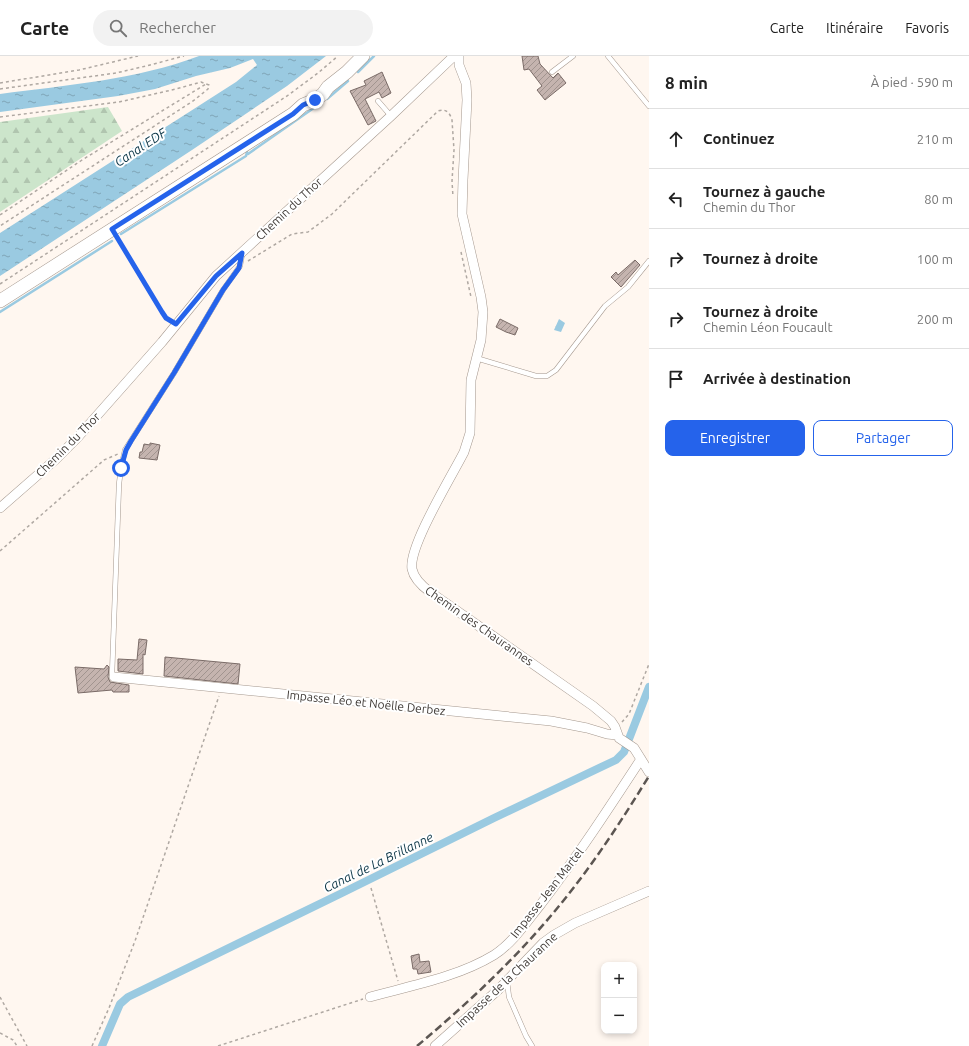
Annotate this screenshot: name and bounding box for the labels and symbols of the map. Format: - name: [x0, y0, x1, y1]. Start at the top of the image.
- route end: [306, 91, 324, 109]
- water label: Canal EDF: [112, 124, 169, 169]
- street label: Chemin du Thor: [253, 174, 325, 243]
- street label: Chemin du Thor: [33, 410, 103, 479]
- route start: [112, 459, 130, 477]
- street label: Chemin des Chaurannes: [423, 583, 536, 668]
- street label: Impasse Léo et Noëlle Derbez: [286, 688, 447, 717]
- water label: Canal de La Brillanne: [321, 829, 435, 895]
- street label: Impasse Jean Martel: [508, 845, 586, 940]
- street label: Impasse de la Chauranne: [454, 929, 560, 1030]

